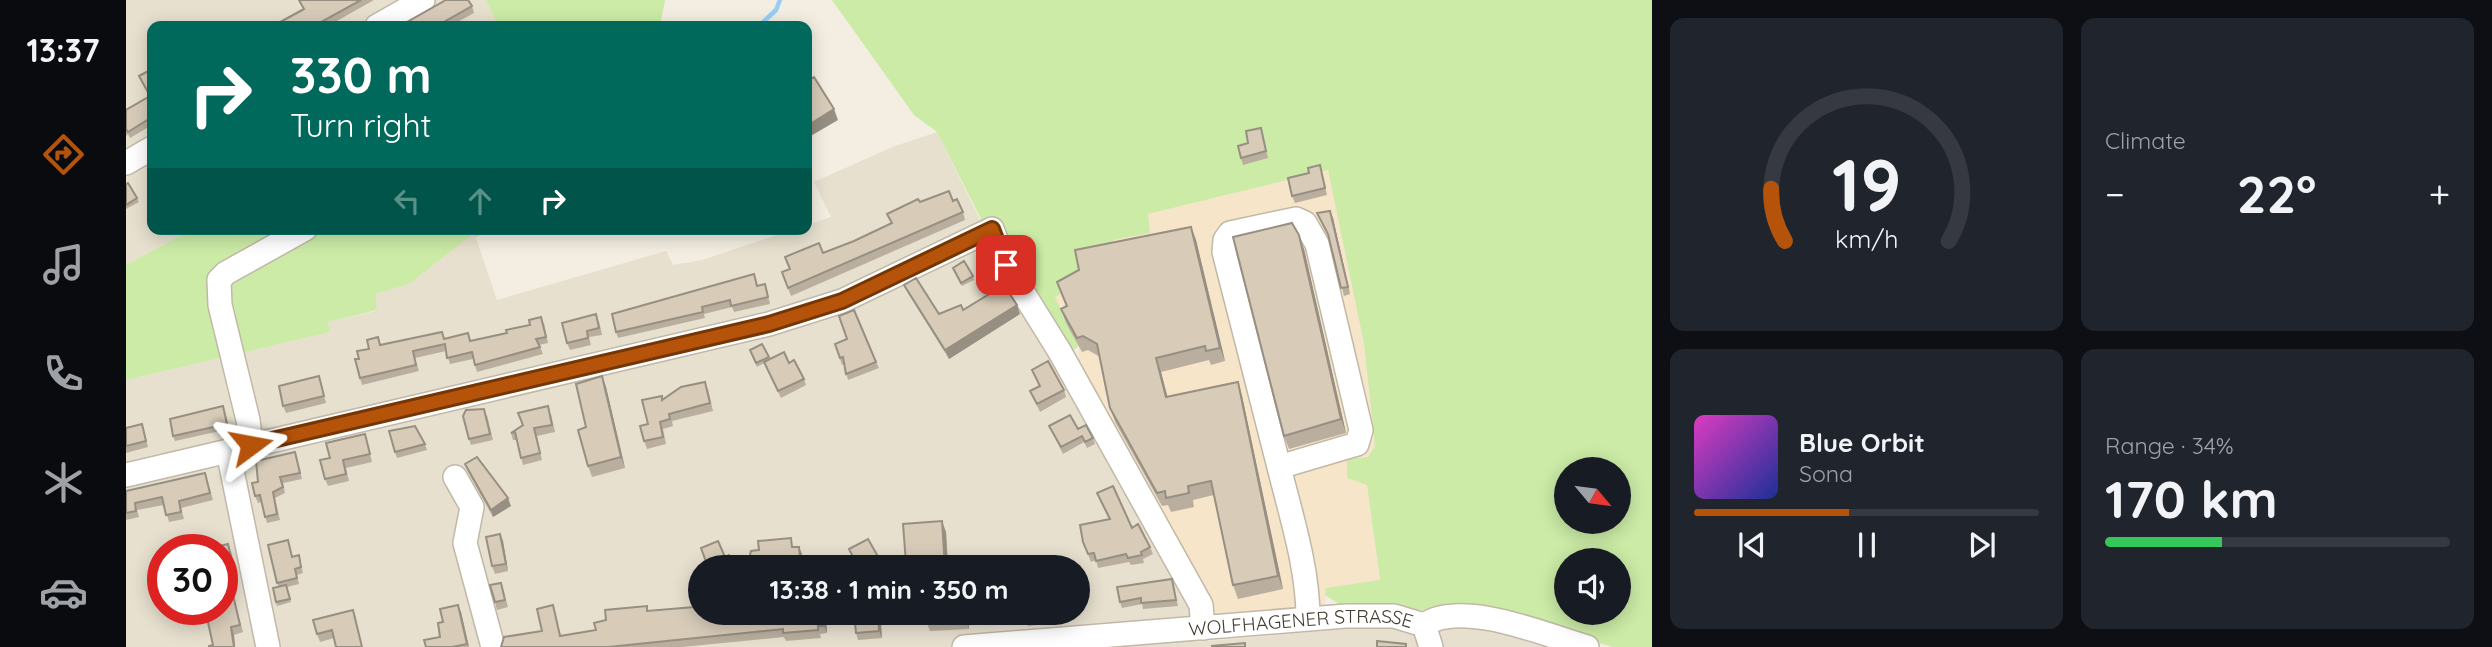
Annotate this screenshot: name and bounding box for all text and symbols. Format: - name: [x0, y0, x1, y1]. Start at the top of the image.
- text: 13:37: [26, 30, 100, 70]
- text: 330 m: [290, 44, 432, 105]
- icon: right: [175, 49, 266, 140]
- text: Turn right: [290, 105, 431, 145]
- text: Climate: [2105, 126, 2186, 155]
- icon: directions: [39, 130, 88, 179]
- text: 19: [1832, 138, 1901, 229]
- text: 22°: [2237, 161, 2316, 226]
- text: −: [2105, 170, 2125, 218]
- text: +: [2429, 170, 2450, 218]
- icon: left: [388, 182, 426, 220]
- icon: ahead: [461, 182, 499, 220]
- icon: right: [534, 182, 572, 220]
- text: km/h: [1835, 222, 1898, 253]
- pin: [976, 235, 1036, 295]
- icon: music: [39, 240, 88, 289]
- icon: arrive: [987, 246, 1025, 284]
- icon: phone: [39, 349, 88, 398]
- position arrow: [214, 408, 288, 482]
- text: Blue Orbit: [1799, 426, 1925, 459]
- text: Range · 34%: [2105, 431, 2234, 460]
- north arrow: [1554, 457, 1631, 534]
- map controls: [1554, 457, 1631, 625]
- icon: climate: [39, 458, 88, 507]
- text: Sona: [1799, 459, 1853, 488]
- text: 170 km: [2105, 466, 2278, 531]
- icon: previous: [1733, 526, 1771, 564]
- icon: pause: [1848, 526, 1886, 564]
- icon: next: [1963, 526, 2001, 564]
- speed limit sign: 30: [147, 534, 238, 625]
- button: sound: [1554, 548, 1631, 625]
- icon: car: [39, 568, 88, 617]
- text: 13:38 · 1 min · 350 m: [769, 573, 1009, 606]
- street label: WOLFHAGENER STRASSE: [1188, 604, 1416, 641]

